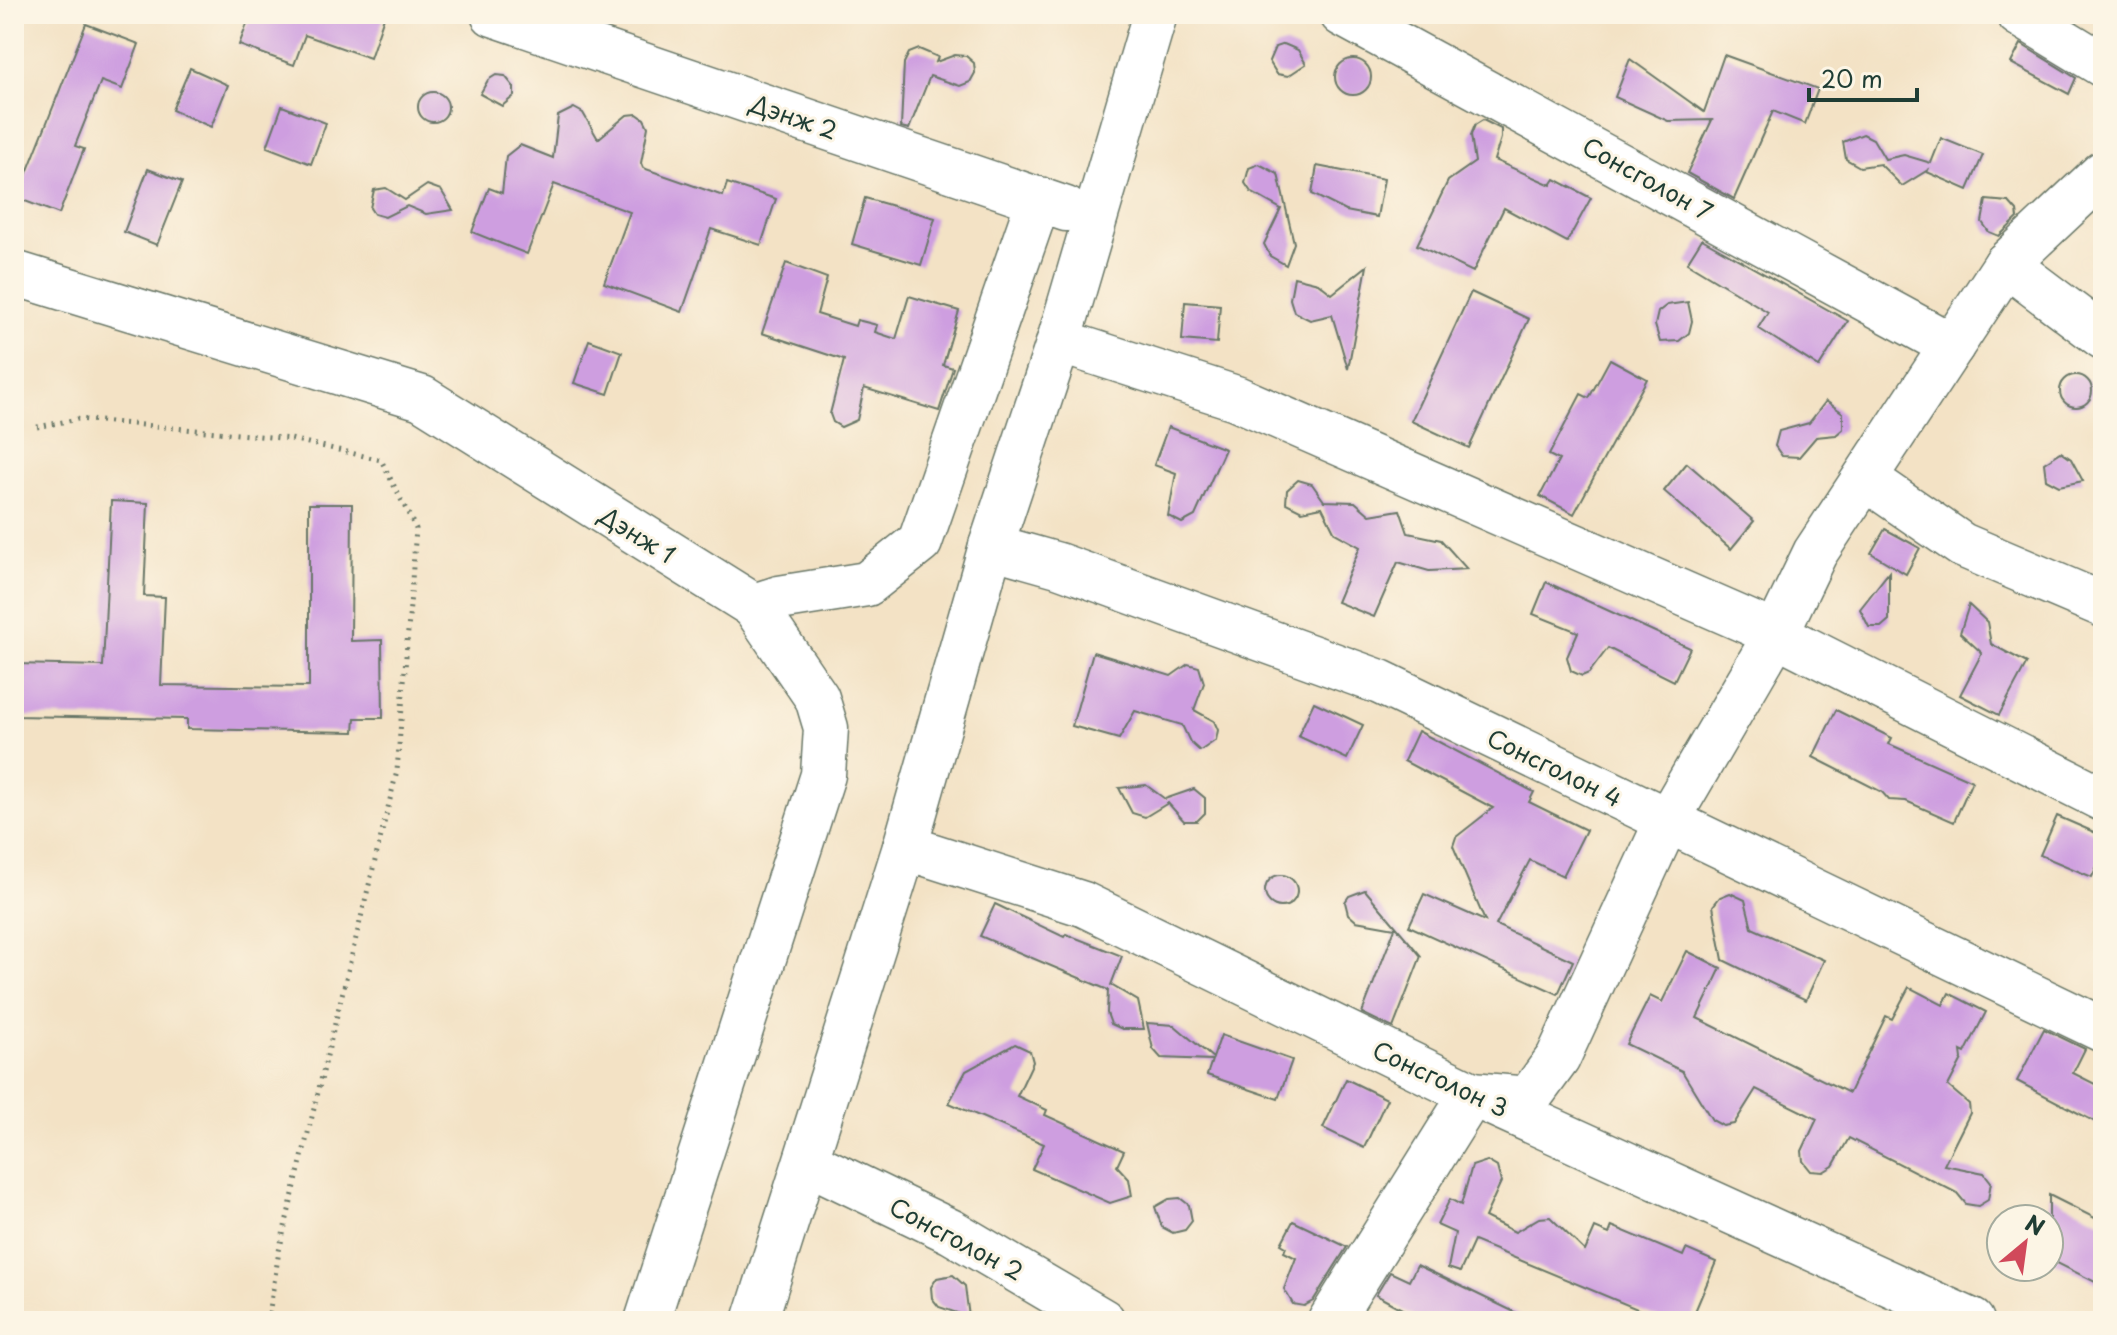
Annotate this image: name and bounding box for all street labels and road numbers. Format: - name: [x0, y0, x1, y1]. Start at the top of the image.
- street label: Дэнж 2: [745, 84, 842, 148]
- street label: Сонсголон 7: [1576, 127, 1720, 229]
- street label: Дэнж 1: [592, 496, 683, 571]
- street label: Сонсголон 4: [1481, 719, 1629, 815]
- street label: Сонсголон 3: [1367, 1031, 1515, 1125]
- street label: Сонсголон 2: [884, 1188, 1030, 1288]

